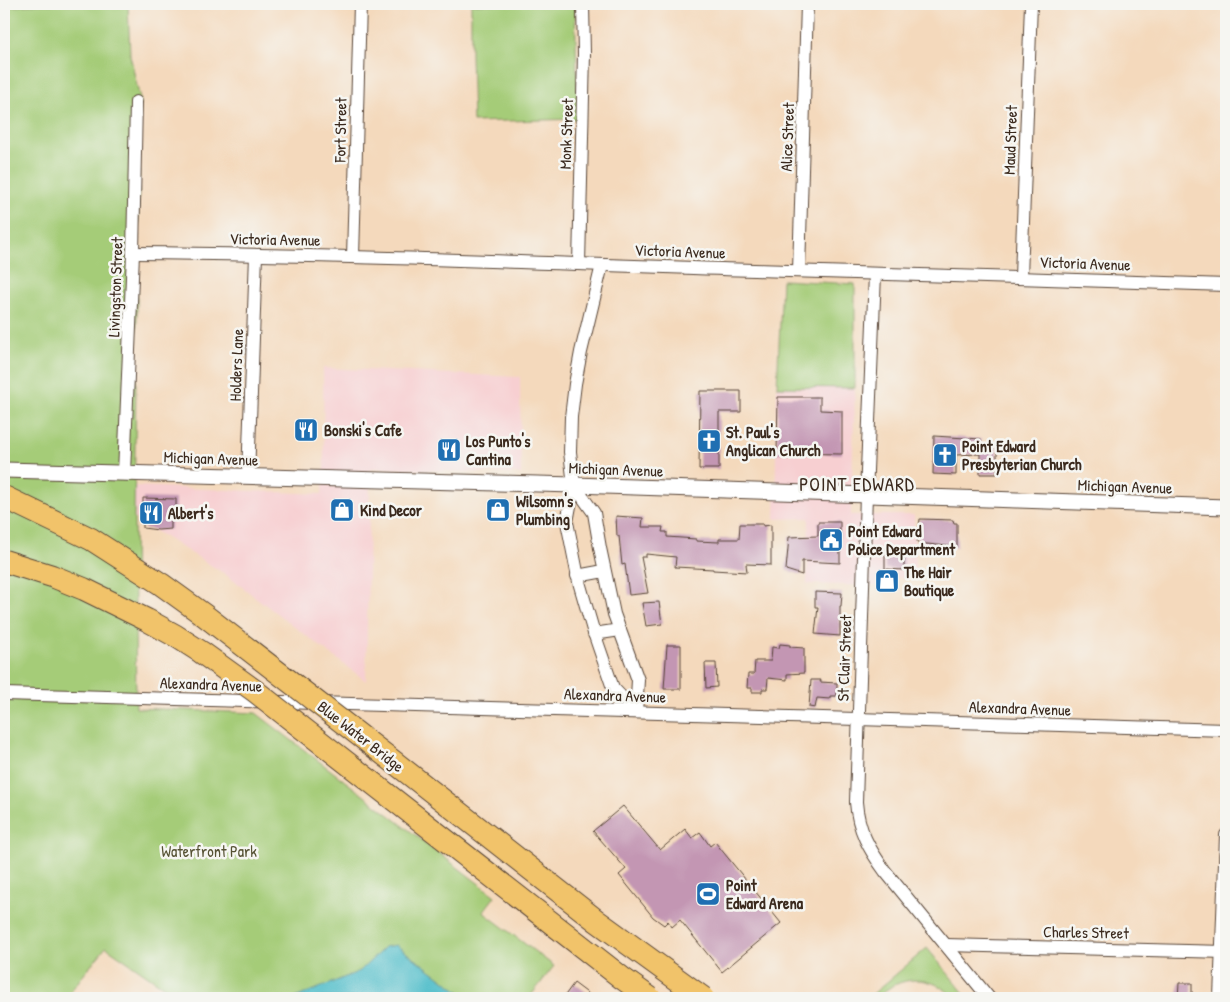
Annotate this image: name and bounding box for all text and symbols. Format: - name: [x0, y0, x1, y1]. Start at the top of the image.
- street label: Fort Street: [328, 97, 352, 164]
- street label: Monk Street: [554, 98, 578, 170]
- street label: Alice Street: [775, 102, 799, 172]
- street label: Maud Street: [998, 104, 1022, 175]
- street label: Victoria Avenue: [229, 227, 321, 251]
- street label: Livingston Street: [102, 236, 128, 337]
- street label: Victoria Avenue: [634, 238, 726, 264]
- street label: Victoria Avenue: [1039, 250, 1131, 276]
- street label: Holders Lane: [224, 328, 248, 402]
- restaurant icon: Bonski's Cafe: [293, 417, 319, 443]
- place label: Bonski's Cafe: [324, 419, 402, 441]
- place label: St. Paul's Anglican Church: [726, 421, 821, 462]
- church icon: St. Paul's Anglican Church: [696, 428, 722, 454]
- place label: Los Punto's Cantina: [466, 430, 531, 470]
- place label: Point Edward Presbyterian Church: [962, 435, 1082, 476]
- restaurant icon: Los Punto's Cantina: [436, 437, 462, 463]
- church icon: Point Edward Presbyterian Church: [932, 442, 958, 468]
- street label: Michigan Avenue: [163, 445, 259, 471]
- street label: Michigan Avenue: [568, 456, 664, 482]
- district label: POINT EDWARD: [799, 471, 915, 497]
- street label: Michigan Avenue: [1077, 473, 1173, 499]
- place label: Wilsomn's Plumbing: [516, 490, 574, 531]
- shop icon: Kind Decor: [329, 497, 355, 523]
- shop icon: Wilsomn's Plumbing: [485, 497, 511, 523]
- place label: Kind Decor: [360, 499, 423, 521]
- restaurant icon: Albert's: [138, 500, 164, 526]
- place label: Albert's: [168, 502, 214, 524]
- place label: Point Edward Police Department: [848, 520, 955, 561]
- public building icon: Point Edward Police Department: [818, 527, 844, 553]
- place label: The Hair Boutique: [903, 561, 955, 602]
- shop icon: The Hair Boutique: [874, 568, 900, 594]
- street label: St Clair Street: [831, 614, 857, 702]
- street label: Alexandra Avenue: [160, 671, 263, 697]
- street label: Alexandra Avenue: [564, 682, 667, 708]
- street label: Blue Water Bridge: [313, 695, 409, 777]
- street label: Alexandra Avenue: [969, 695, 1072, 721]
- park label: Waterfront Park: [161, 840, 257, 862]
- place label: Point Edward Arena: [726, 874, 804, 914]
- sports icon: Point Edward Arena: [695, 881, 721, 907]
- street label: Charles Street: [1043, 920, 1129, 944]

